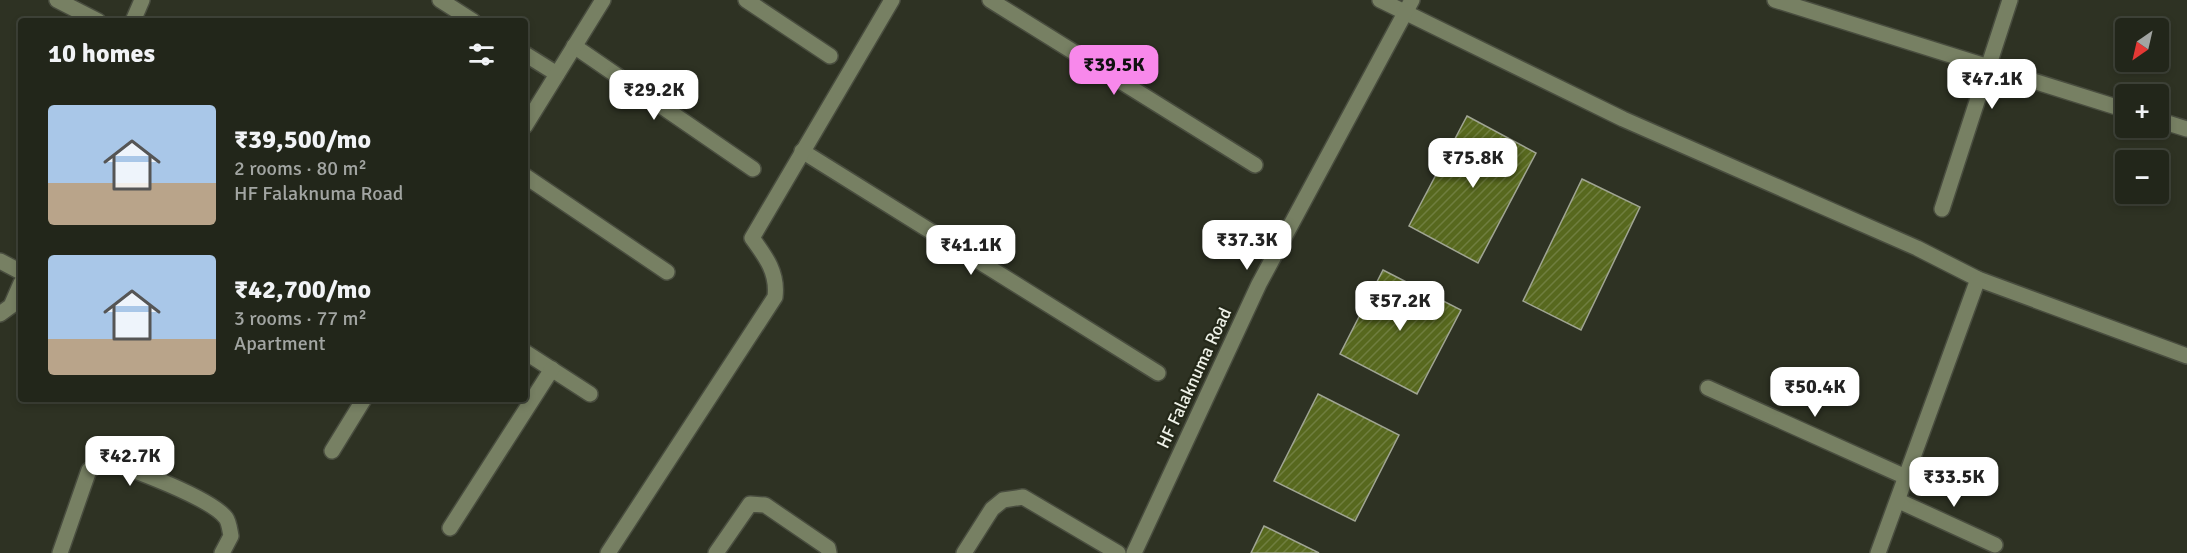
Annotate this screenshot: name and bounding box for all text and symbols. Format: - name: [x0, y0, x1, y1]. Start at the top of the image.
- north arrow: [2115, 18, 2169, 72]
- map controls: [2115, 18, 2169, 204]
- text: 10 homes: [48, 38, 155, 70]
- icon: filters: [465, 38, 498, 71]
- pin: ₹39.5K: [1065, 45, 1163, 96]
- text: ₹39.5K: [1083, 52, 1145, 77]
- pin: ₹47.1K: [1943, 59, 2041, 110]
- text: ₹47.1K: [1961, 66, 2023, 91]
- pin: ₹29.2K: [605, 70, 703, 121]
- text: ₹29.2K: [623, 77, 685, 102]
- button: +: [2115, 84, 2169, 138]
- text: ₹39,500/mo: [234, 124, 371, 156]
- icon: home: [96, 129, 168, 201]
- pin: ₹75.8K: [1424, 138, 1522, 189]
- text: ₹75.8K: [1442, 145, 1504, 170]
- button: −: [2115, 150, 2169, 204]
- text: 2 rooms · 80 m²: [234, 156, 367, 181]
- text: HF Falaknuma Road: [234, 181, 403, 206]
- pin: ₹37.3K: [1198, 220, 1296, 271]
- pin: ₹41.1K: [922, 225, 1020, 276]
- text: ₹37.3K: [1216, 227, 1278, 252]
- text: ₹41.1K: [940, 232, 1002, 257]
- text: ₹42,700/mo: [234, 274, 371, 306]
- icon: home: [96, 279, 168, 351]
- pin: ₹57.2K: [1351, 281, 1449, 332]
- text: ₹57.2K: [1369, 288, 1431, 313]
- street label: HF Falaknuma Road: [1152, 304, 1236, 452]
- text: 3 rooms · 77 m²: [234, 306, 367, 331]
- text: Apartment: [234, 331, 326, 356]
- pin: ₹50.4K: [1766, 367, 1864, 418]
- text: ₹50.4K: [1784, 374, 1846, 399]
- pin: ₹42.7K: [81, 436, 179, 487]
- text: ₹42.7K: [99, 443, 161, 468]
- pin: ₹33.5K: [1905, 457, 2003, 508]
- text: ₹33.5K: [1923, 464, 1985, 489]

